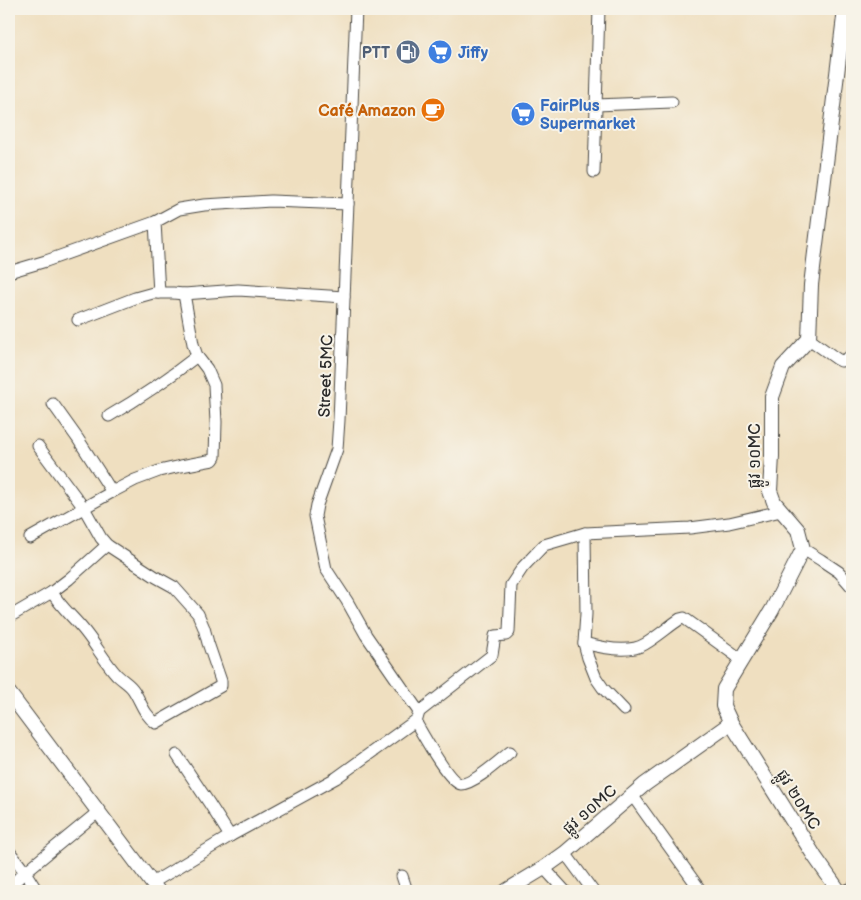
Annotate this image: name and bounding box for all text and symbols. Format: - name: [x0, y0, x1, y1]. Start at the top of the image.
- fuel station icon: PTT: [395, 39, 421, 65]
- supermarket icon: Jiffy: [427, 39, 453, 65]
- place label: PTT: [362, 44, 391, 63]
- place label: Jiffy: [458, 44, 489, 63]
- cafe icon: Café Amazon: [420, 97, 446, 123]
- place label: FairPlus Supermarket: [540, 97, 636, 134]
- supermarket icon: FairPlus Supermarket: [510, 101, 536, 127]
- place label: Café Amazon: [318, 102, 416, 121]
- street label: Street 5MC: [316, 334, 337, 418]
- street label: ផ្លូវ ១០MC: [746, 423, 769, 489]
- street label: ផ្លូវ ២០MC: [769, 766, 824, 835]
- street label: ផ្លូវ ១០MC: [559, 782, 623, 842]

